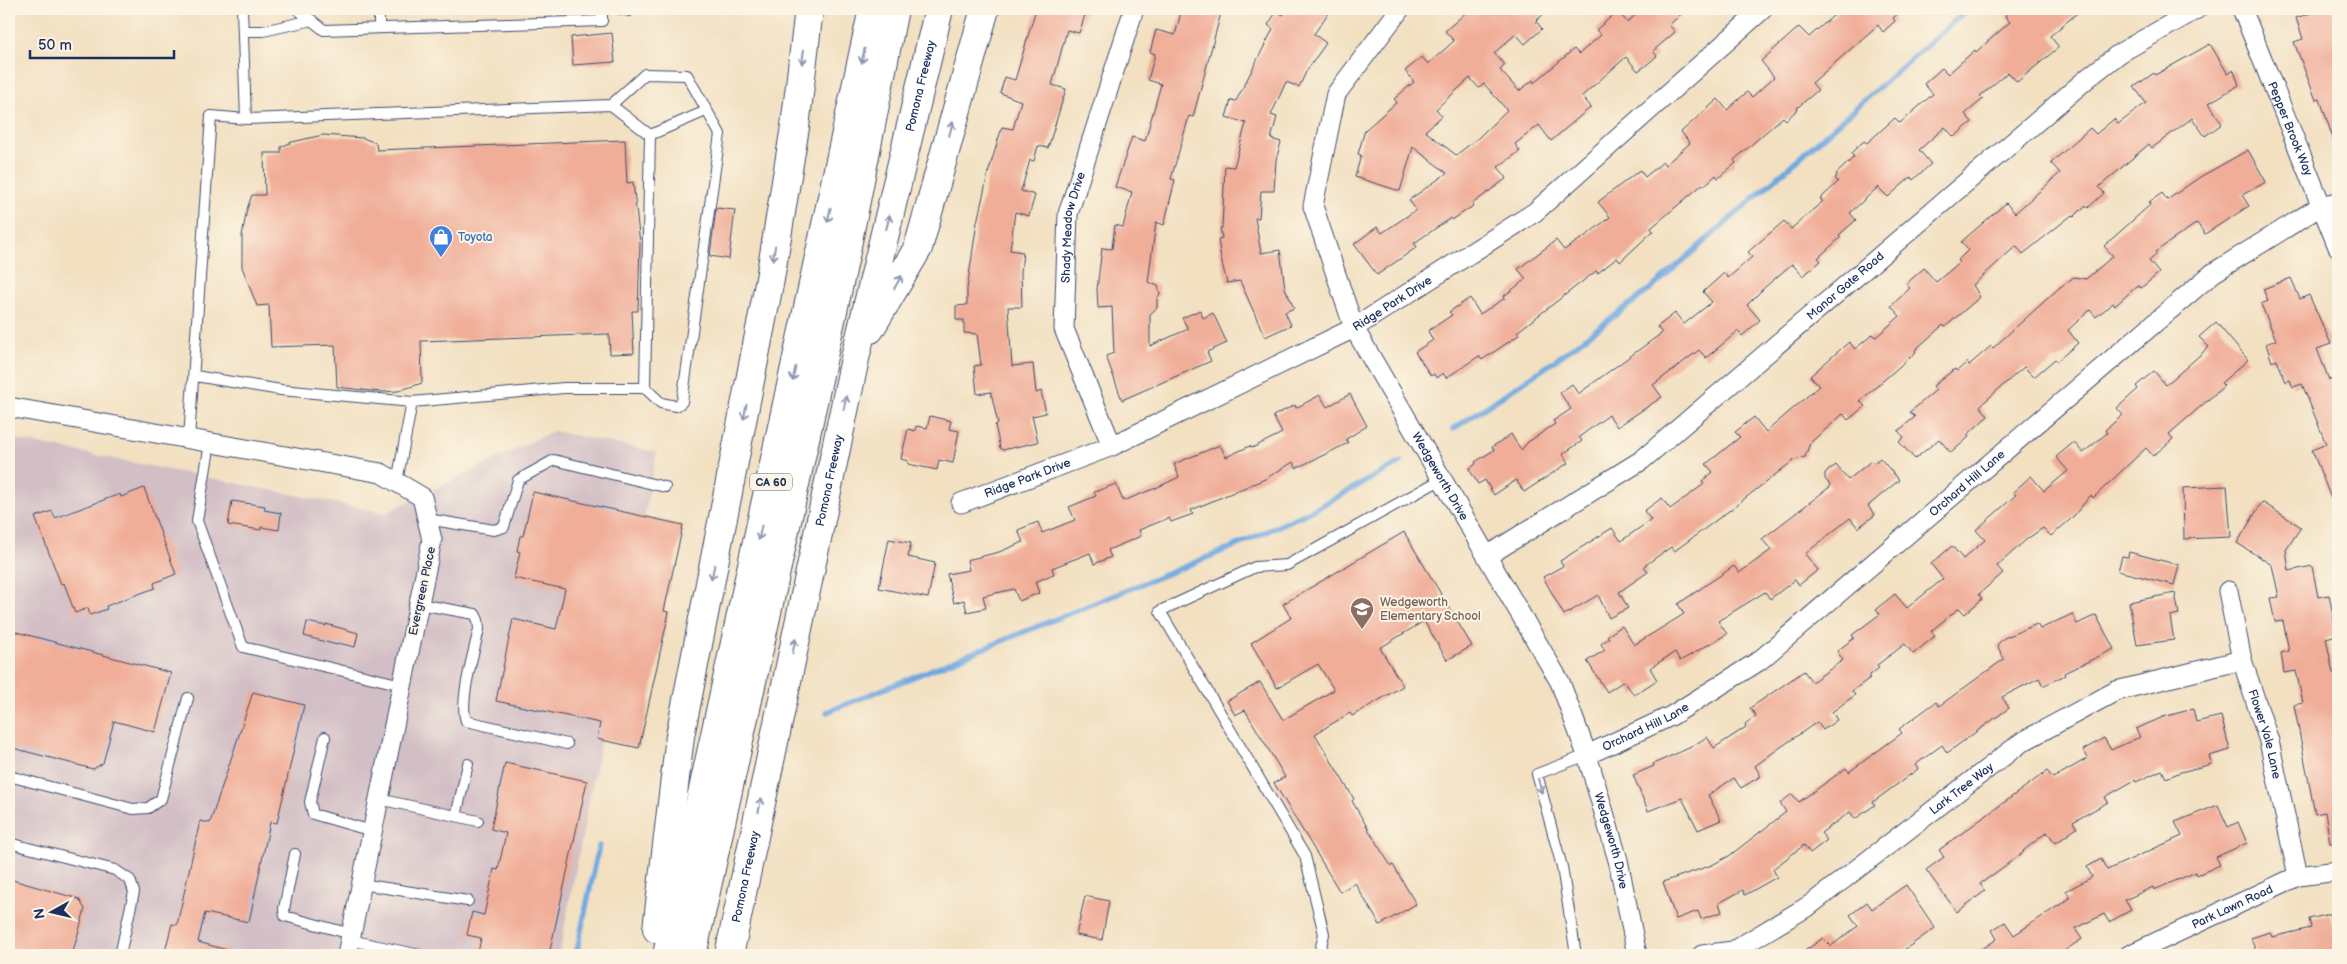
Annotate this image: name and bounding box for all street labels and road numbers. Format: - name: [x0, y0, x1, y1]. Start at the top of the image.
- street label: Pomona Freeway: [903, 38, 939, 133]
- street label: Pepper Brook Way: [2264, 80, 2316, 179]
- street label: Shady Meadow Drive: [1059, 170, 1089, 283]
- street label: Manor Gate Road: [1804, 249, 1887, 323]
- street label: Ridge Park Drive: [1350, 273, 1435, 335]
- street label: Wedgeworth Drive: [1408, 430, 1471, 523]
- street label: Pomona Freeway: [813, 433, 847, 528]
- street label: Orchard Hill Lane: [1926, 447, 2008, 520]
- street label: Ridge Park Drive: [982, 455, 1073, 502]
- road number: CA 60: [750, 474, 792, 491]
- street label: Evergreen Place: [406, 545, 439, 637]
- street label: Flower Vale Lane: [2244, 688, 2284, 780]
- street label: Orchard Hill Lane: [1600, 700, 1692, 755]
- street label: Lark Tree Way: [1927, 759, 1997, 818]
- street label: Wedgeworth Drive: [1590, 791, 1631, 890]
- street label: Pomona Freeway: [729, 829, 763, 924]
- street label: Park Lawn Road: [2190, 882, 2276, 933]

